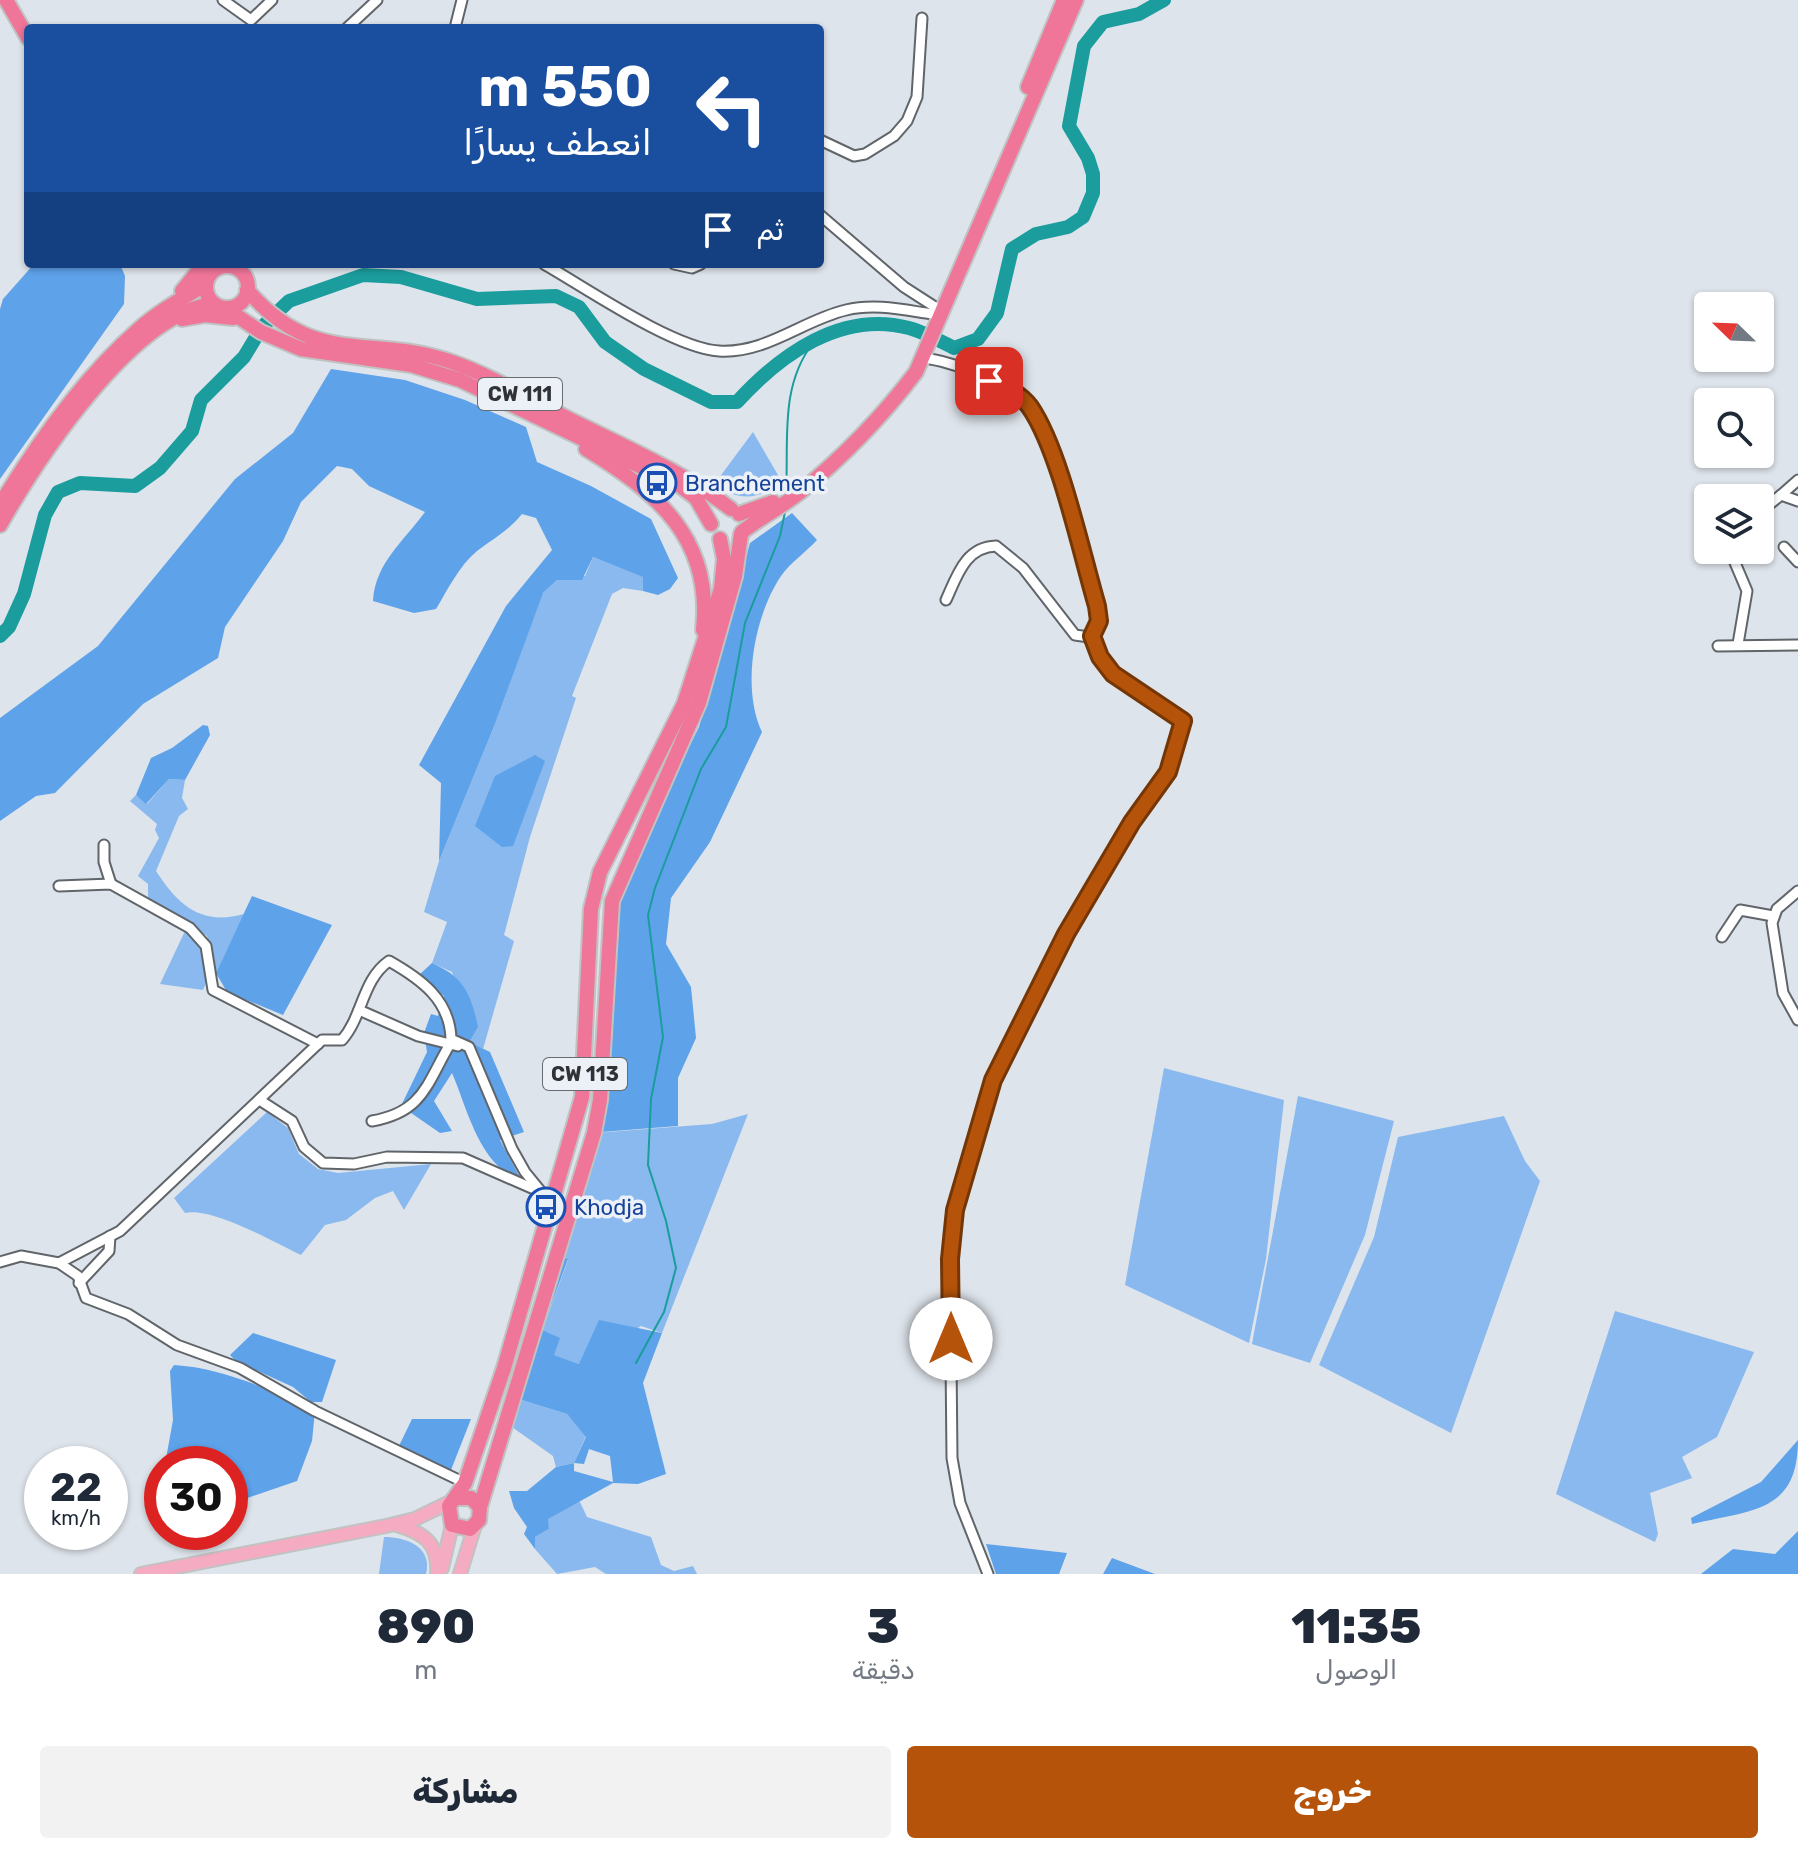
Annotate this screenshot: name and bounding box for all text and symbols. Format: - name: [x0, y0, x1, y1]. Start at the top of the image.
- text: 550 m: [478, 54, 652, 120]
- icon: left: [680, 56, 784, 160]
- text: انعطف يسارًا: [463, 121, 652, 164]
- icon: arrive: [696, 208, 740, 252]
- text: ثم: [756, 212, 784, 248]
- north arrow: [1694, 292, 1774, 372]
- map controls: [1694, 292, 1774, 564]
- pin: [955, 347, 1023, 415]
- icon: arrive: [967, 359, 1011, 403]
- road number: CW 111: [478, 378, 562, 410]
- button: search: [1694, 388, 1774, 468]
- bus stop icon: Branchement: [636, 462, 678, 504]
- place label: Branchement: [685, 470, 825, 497]
- button: layers: [1694, 484, 1774, 564]
- road number: CW 113: [543, 1058, 627, 1090]
- bus stop icon: Khodja: [525, 1186, 567, 1228]
- place label: Khodja: [574, 1194, 644, 1221]
- position arrow: [909, 1297, 993, 1381]
- speed limit sign: 30: [144, 1446, 248, 1550]
- text: 22: [50, 1464, 102, 1511]
- text: km/h: [51, 1506, 101, 1530]
- text: 890: [377, 1598, 475, 1655]
- text: 3: [867, 1598, 900, 1655]
- text: 11:35: [1291, 1598, 1421, 1655]
- text: m: [414, 1655, 437, 1686]
- text: دقيقة: [852, 1655, 915, 1686]
- text: الوصول: [1315, 1655, 1397, 1686]
- button: مشاركة: [40, 1746, 891, 1838]
- button: خروج: [907, 1746, 1758, 1838]

